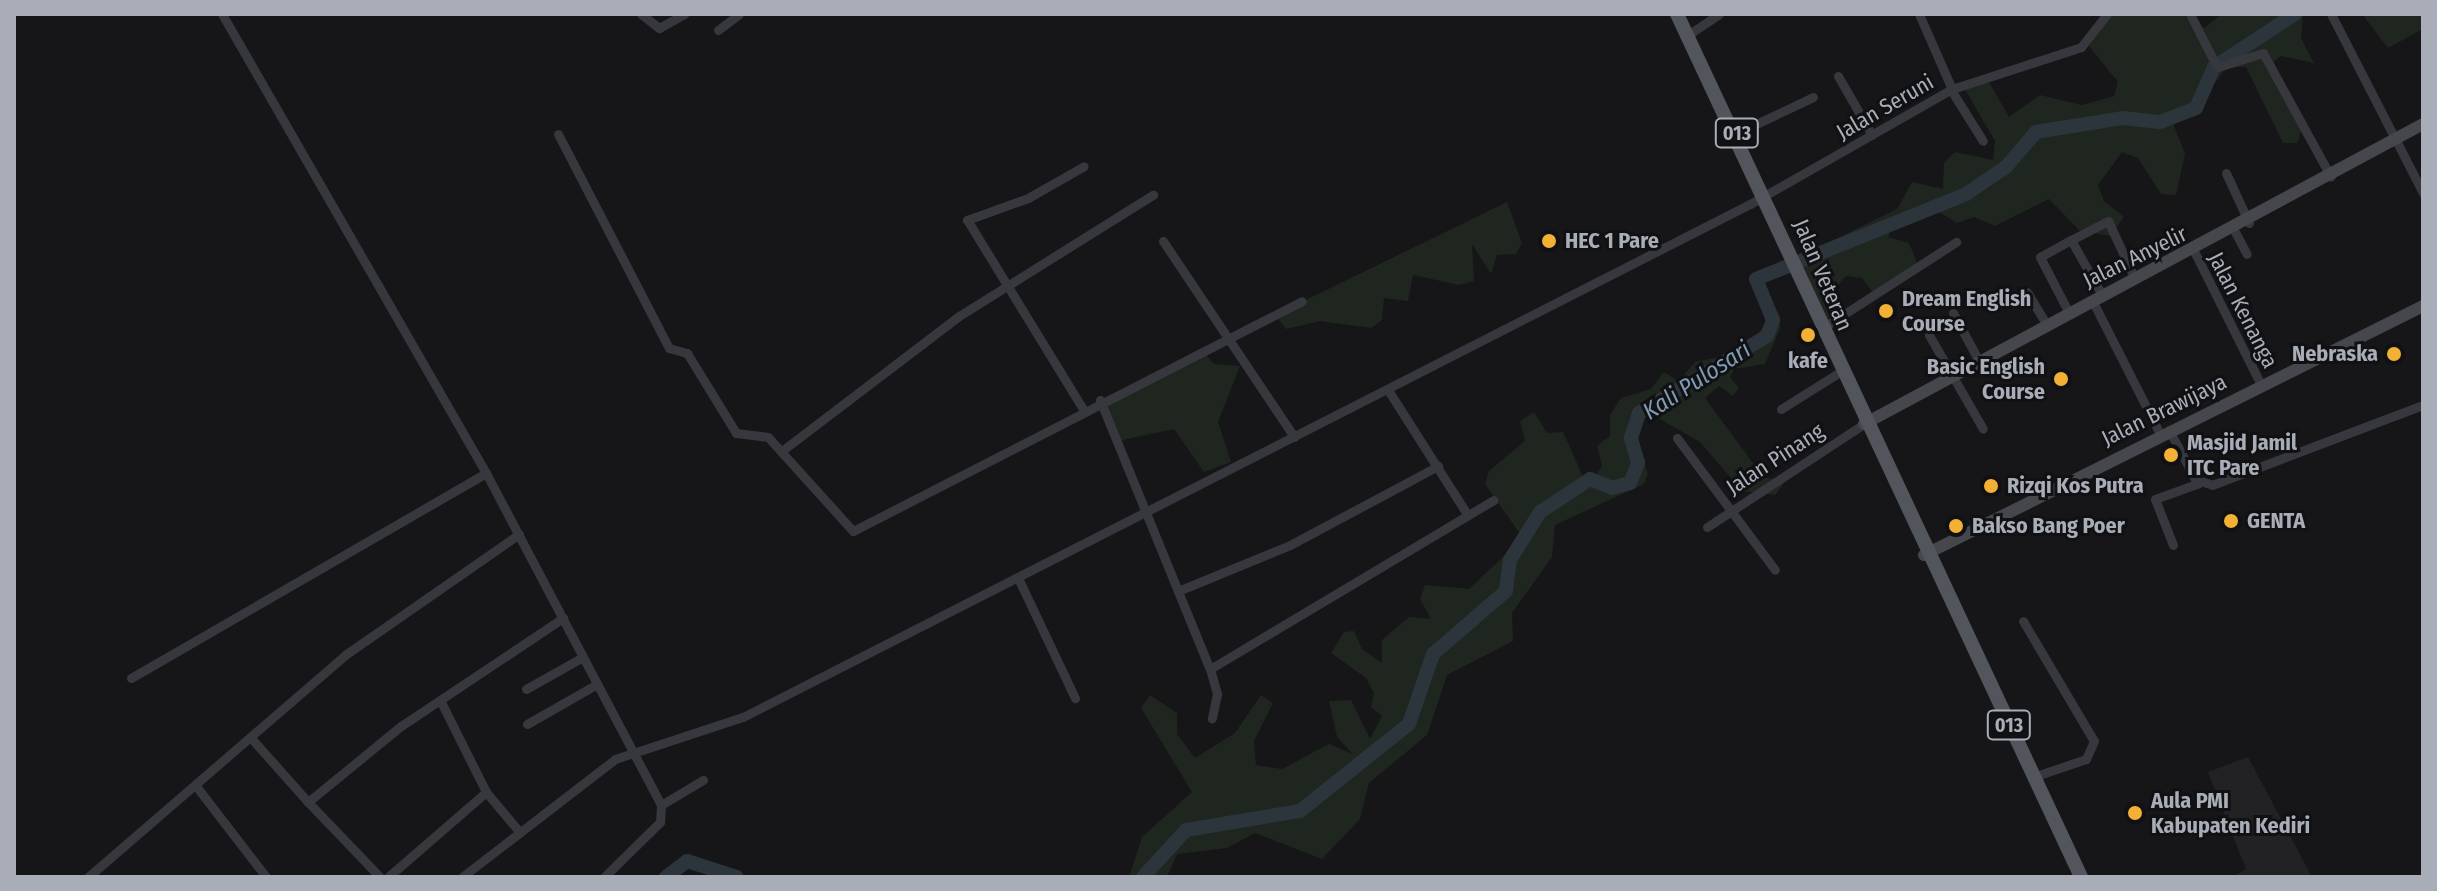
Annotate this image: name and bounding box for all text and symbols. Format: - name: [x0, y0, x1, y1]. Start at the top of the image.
- street label: Jalan Seruni: [1832, 69, 1938, 145]
- road number: 013: [1713, 117, 1761, 149]
- street label: Jalan Veteran: [1788, 215, 1858, 335]
- street label: Jalan Anyelir: [2079, 220, 2191, 294]
- place label: HEC 1 Pare: [1565, 228, 1659, 254]
- marker: HEC 1 Pare: [1540, 232, 1558, 250]
- street label: Jalan Kenanga: [2202, 248, 2284, 372]
- place label: Dream English Course: [1902, 285, 2031, 336]
- marker: Dream English Course: [1877, 302, 1895, 320]
- marker: kafe: [1799, 326, 1817, 344]
- water label: Kali Pulosari: [1638, 336, 1756, 426]
- place label: Nebraska: [2292, 341, 2378, 367]
- marker: Nebraska: [2385, 345, 2403, 363]
- place label: kafe: [1788, 348, 1828, 374]
- place label: Basic English Course: [1927, 353, 2045, 404]
- street label: Jalan Brawijaya: [2097, 368, 2231, 452]
- marker: Basic English Course: [2052, 370, 2070, 388]
- street label: Jalan Pinang: [1721, 418, 1829, 500]
- place label: Masjid Jamil ITC Pare: [2187, 429, 2297, 480]
- marker: Masjid Jamil ITC Pare: [2162, 446, 2180, 464]
- place label: Rizqi Kos Putra: [2007, 473, 2144, 499]
- marker: Rizqi Kos Putra: [1982, 477, 2000, 495]
- place label: GENTA: [2247, 508, 2305, 534]
- marker: GENTA: [2222, 512, 2240, 530]
- place label: Bakso Bang Poer: [1972, 513, 2125, 539]
- marker: Bakso Bang Poer: [1947, 517, 1965, 535]
- road number: 013: [1985, 709, 2033, 741]
- place label: Aula PMI Kabupaten Kediri: [2151, 787, 2310, 838]
- marker: Aula PMI Kabupaten Kediri: [2126, 804, 2144, 822]

